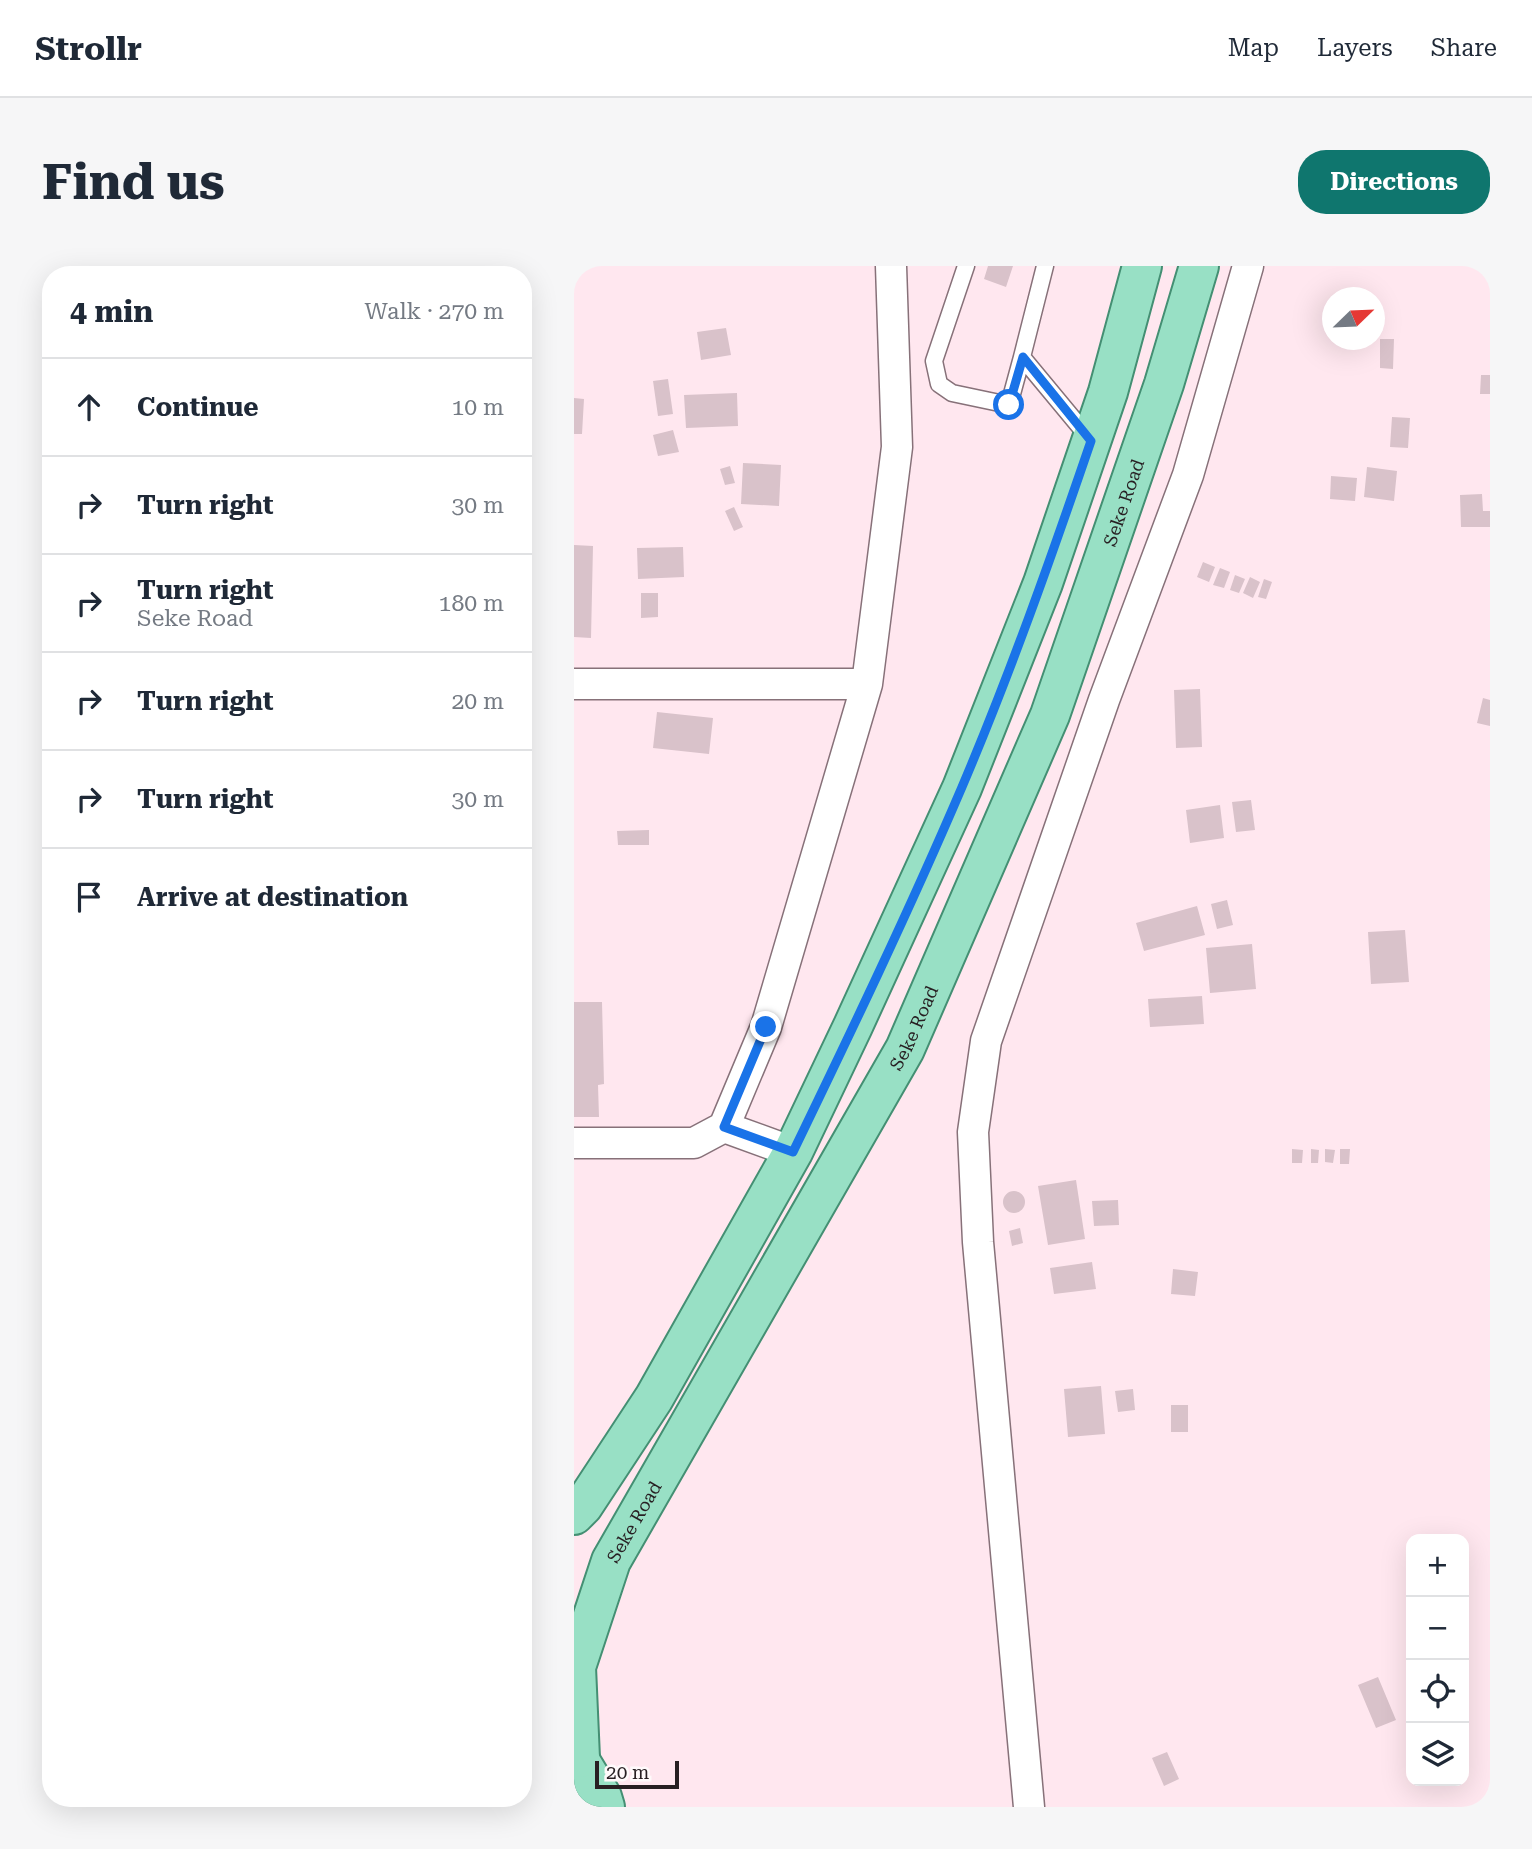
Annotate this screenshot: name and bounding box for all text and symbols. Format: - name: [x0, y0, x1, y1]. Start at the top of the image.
- text: Strollr: [35, 29, 142, 68]
- text: Map: [1228, 34, 1279, 62]
- text: Layers: [1317, 34, 1393, 62]
- text: Share: [1431, 34, 1497, 62]
- button: Directions: [1298, 150, 1490, 214]
- text: Find us: [42, 154, 225, 211]
- north arrow: [1322, 287, 1385, 350]
- text: 4 min: [70, 294, 153, 329]
- text: Walk · 270 m: [365, 298, 504, 325]
- icon: ahead: [70, 388, 108, 426]
- route start: [993, 389, 1024, 420]
- text: Continue: [137, 392, 259, 422]
- text: 10 m: [451, 394, 504, 421]
- street label: Seke Road: [1098, 456, 1148, 549]
- icon: right: [70, 486, 108, 524]
- text: Turn right: [137, 490, 273, 520]
- text: 30 m: [451, 492, 504, 519]
- text: Turn right: [137, 575, 273, 605]
- icon: right: [70, 584, 108, 622]
- text: 180 m: [439, 590, 504, 617]
- text: Seke Road: [137, 605, 253, 632]
- icon: right: [70, 682, 108, 720]
- text: Turn right: [137, 686, 273, 716]
- text: 20 m: [451, 688, 504, 715]
- icon: right: [70, 780, 108, 818]
- text: Turn right: [137, 784, 273, 814]
- text: 30 m: [451, 786, 504, 813]
- icon: arrive: [70, 878, 108, 916]
- text: Arrive at destination: [137, 882, 408, 912]
- street label: Seke Road: [885, 982, 942, 1074]
- route end: [750, 1011, 781, 1042]
- street label: Seke Road: [602, 1477, 665, 1566]
- map controls: [1406, 1534, 1469, 1786]
- button: +: [1406, 1534, 1469, 1597]
- button: −: [1406, 1597, 1469, 1660]
- button: locate: [1406, 1660, 1469, 1723]
- button: layers: [1406, 1723, 1469, 1786]
- scale bar: [595, 1758, 679, 1790]
- text: 20 m: [606, 1761, 649, 1784]

